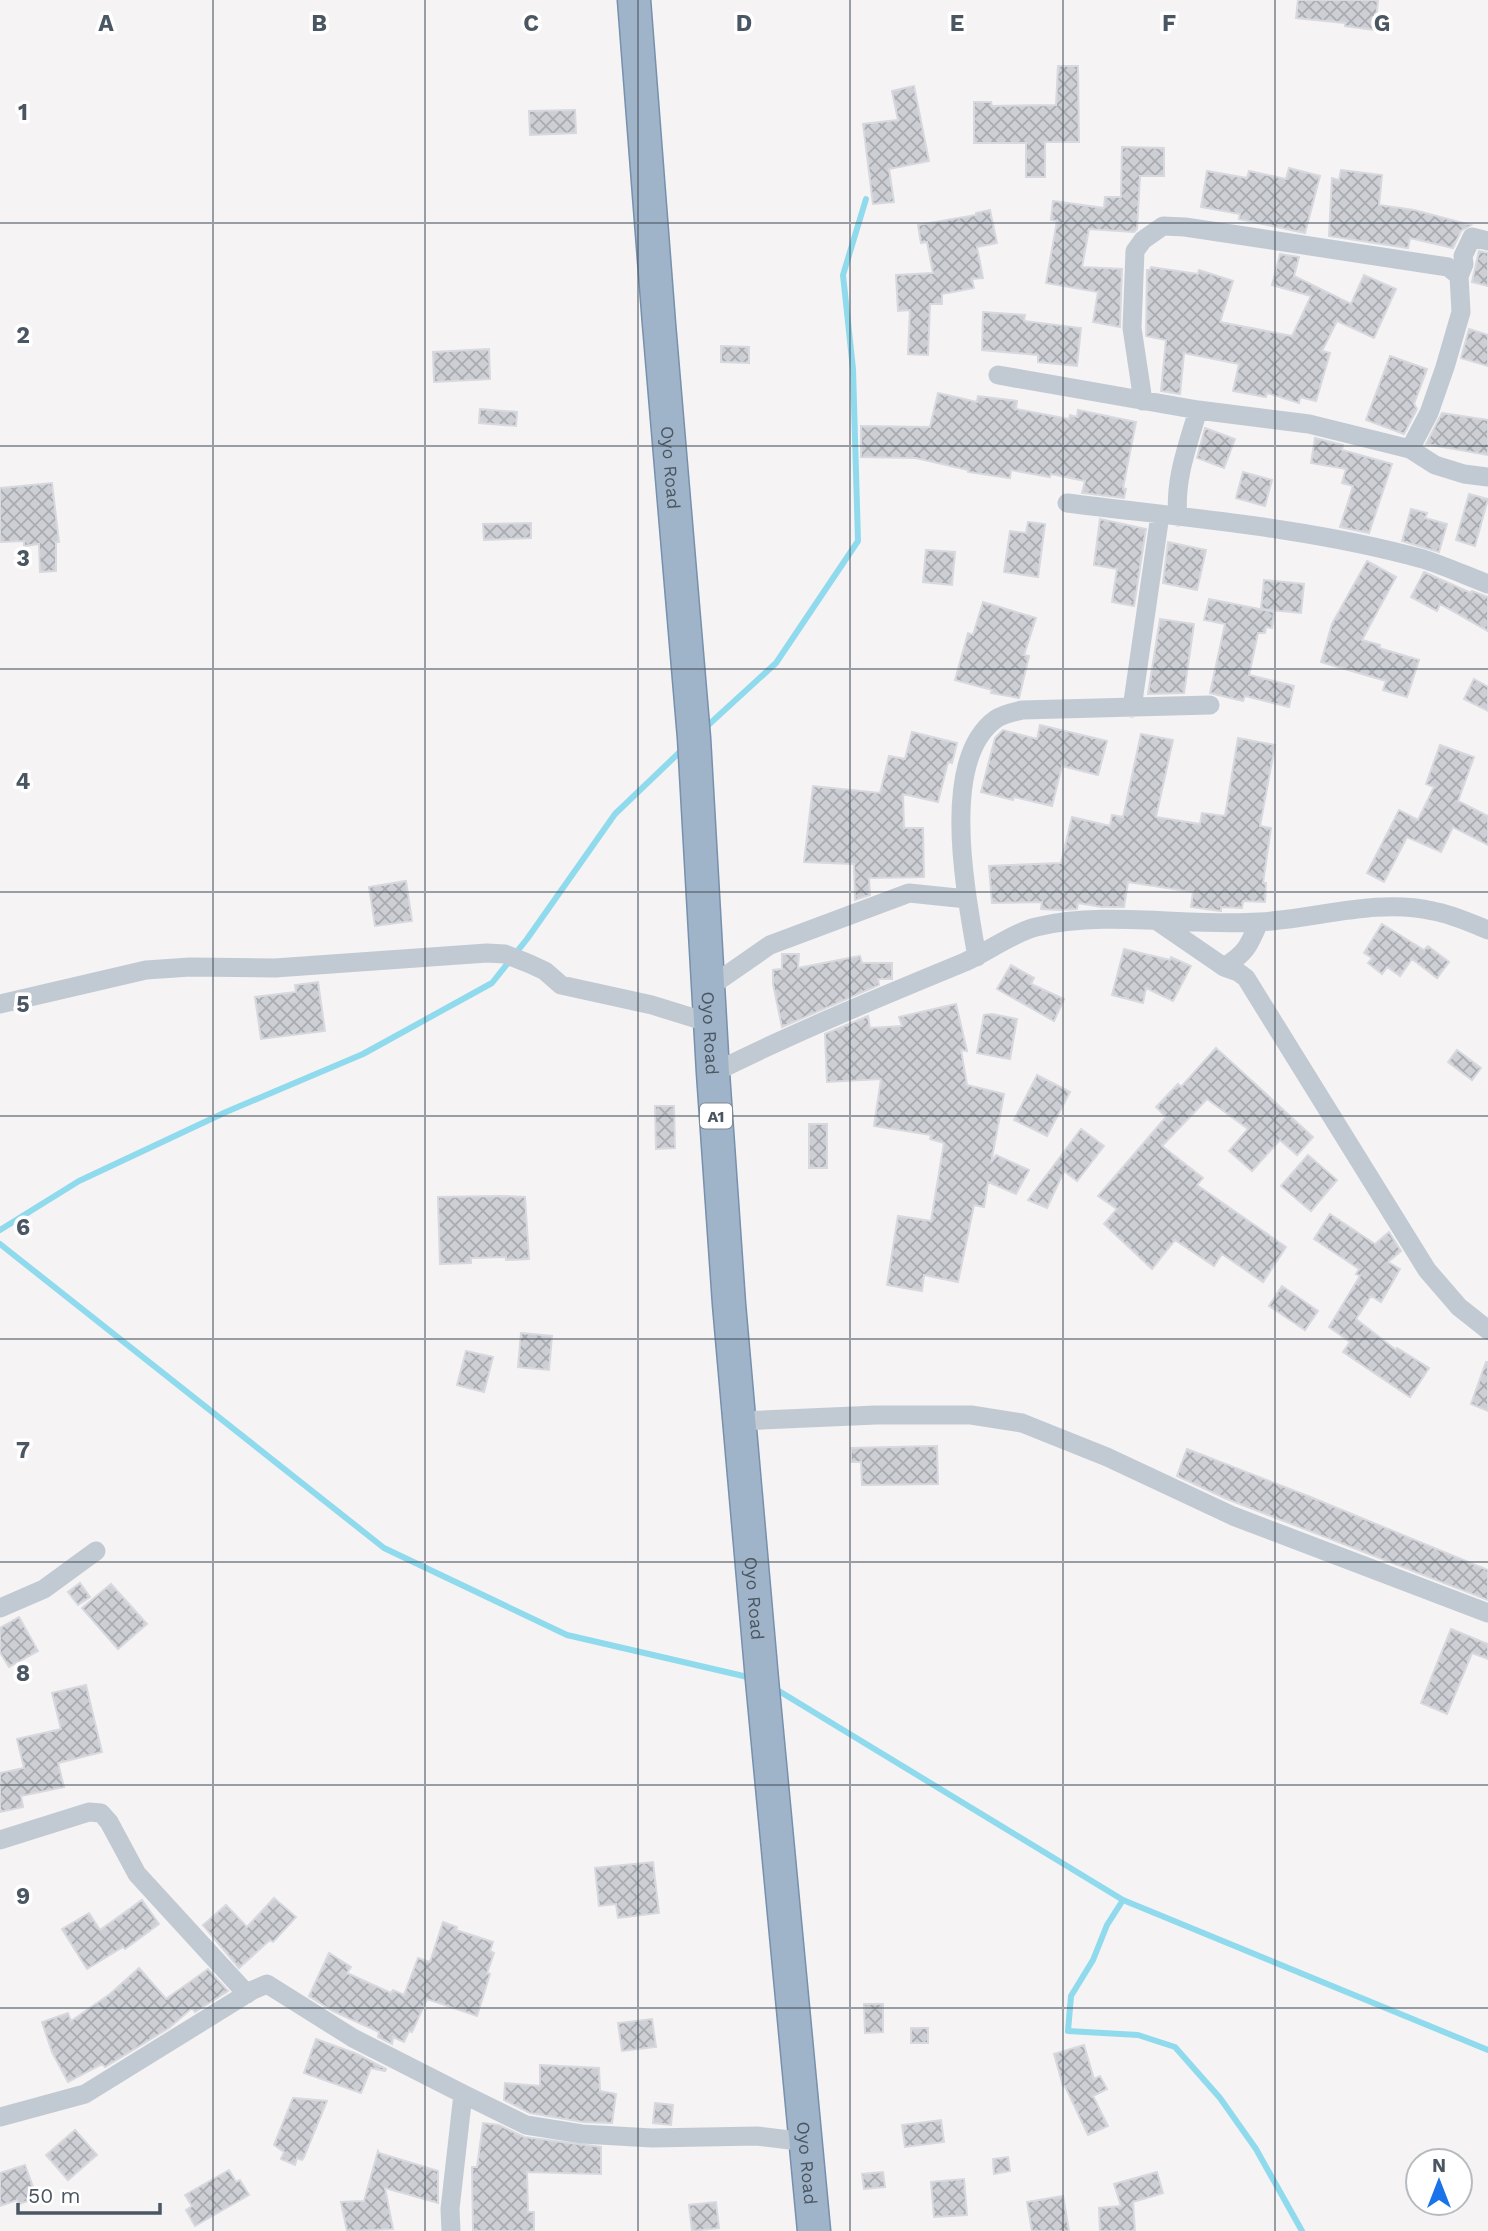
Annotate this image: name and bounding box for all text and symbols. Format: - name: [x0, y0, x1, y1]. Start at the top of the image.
- text: A: [98, 10, 114, 37]
- text: B: [311, 10, 327, 37]
- text: C: [523, 10, 539, 37]
- text: D: [736, 10, 752, 37]
- text: E: [950, 10, 964, 37]
- text: F: [1162, 10, 1176, 37]
- text: G: [1374, 10, 1390, 37]
- text: 1: [18, 99, 28, 126]
- text: 2: [16, 322, 30, 349]
- street label: Oyo Road: [657, 425, 685, 510]
- text: 3: [16, 545, 30, 572]
- text: 4: [16, 768, 31, 795]
- text: 5: [16, 991, 30, 1018]
- street label: Oyo Road: [698, 991, 724, 1075]
- road number: A1: [700, 1104, 732, 1128]
- text: 6: [16, 1214, 30, 1241]
- text: 7: [16, 1437, 30, 1464]
- street label: Oyo Road: [741, 1556, 769, 1641]
- text: 8: [16, 1660, 30, 1687]
- text: 9: [16, 1883, 30, 1910]
- street label: Oyo Road: [793, 2120, 822, 2205]
- north arrow: [1404, 2147, 1474, 2217]
- text: N: [1432, 2154, 1446, 2177]
- scale bar: [18, 2172, 159, 2216]
- text: 50 m: [28, 2183, 80, 2208]

